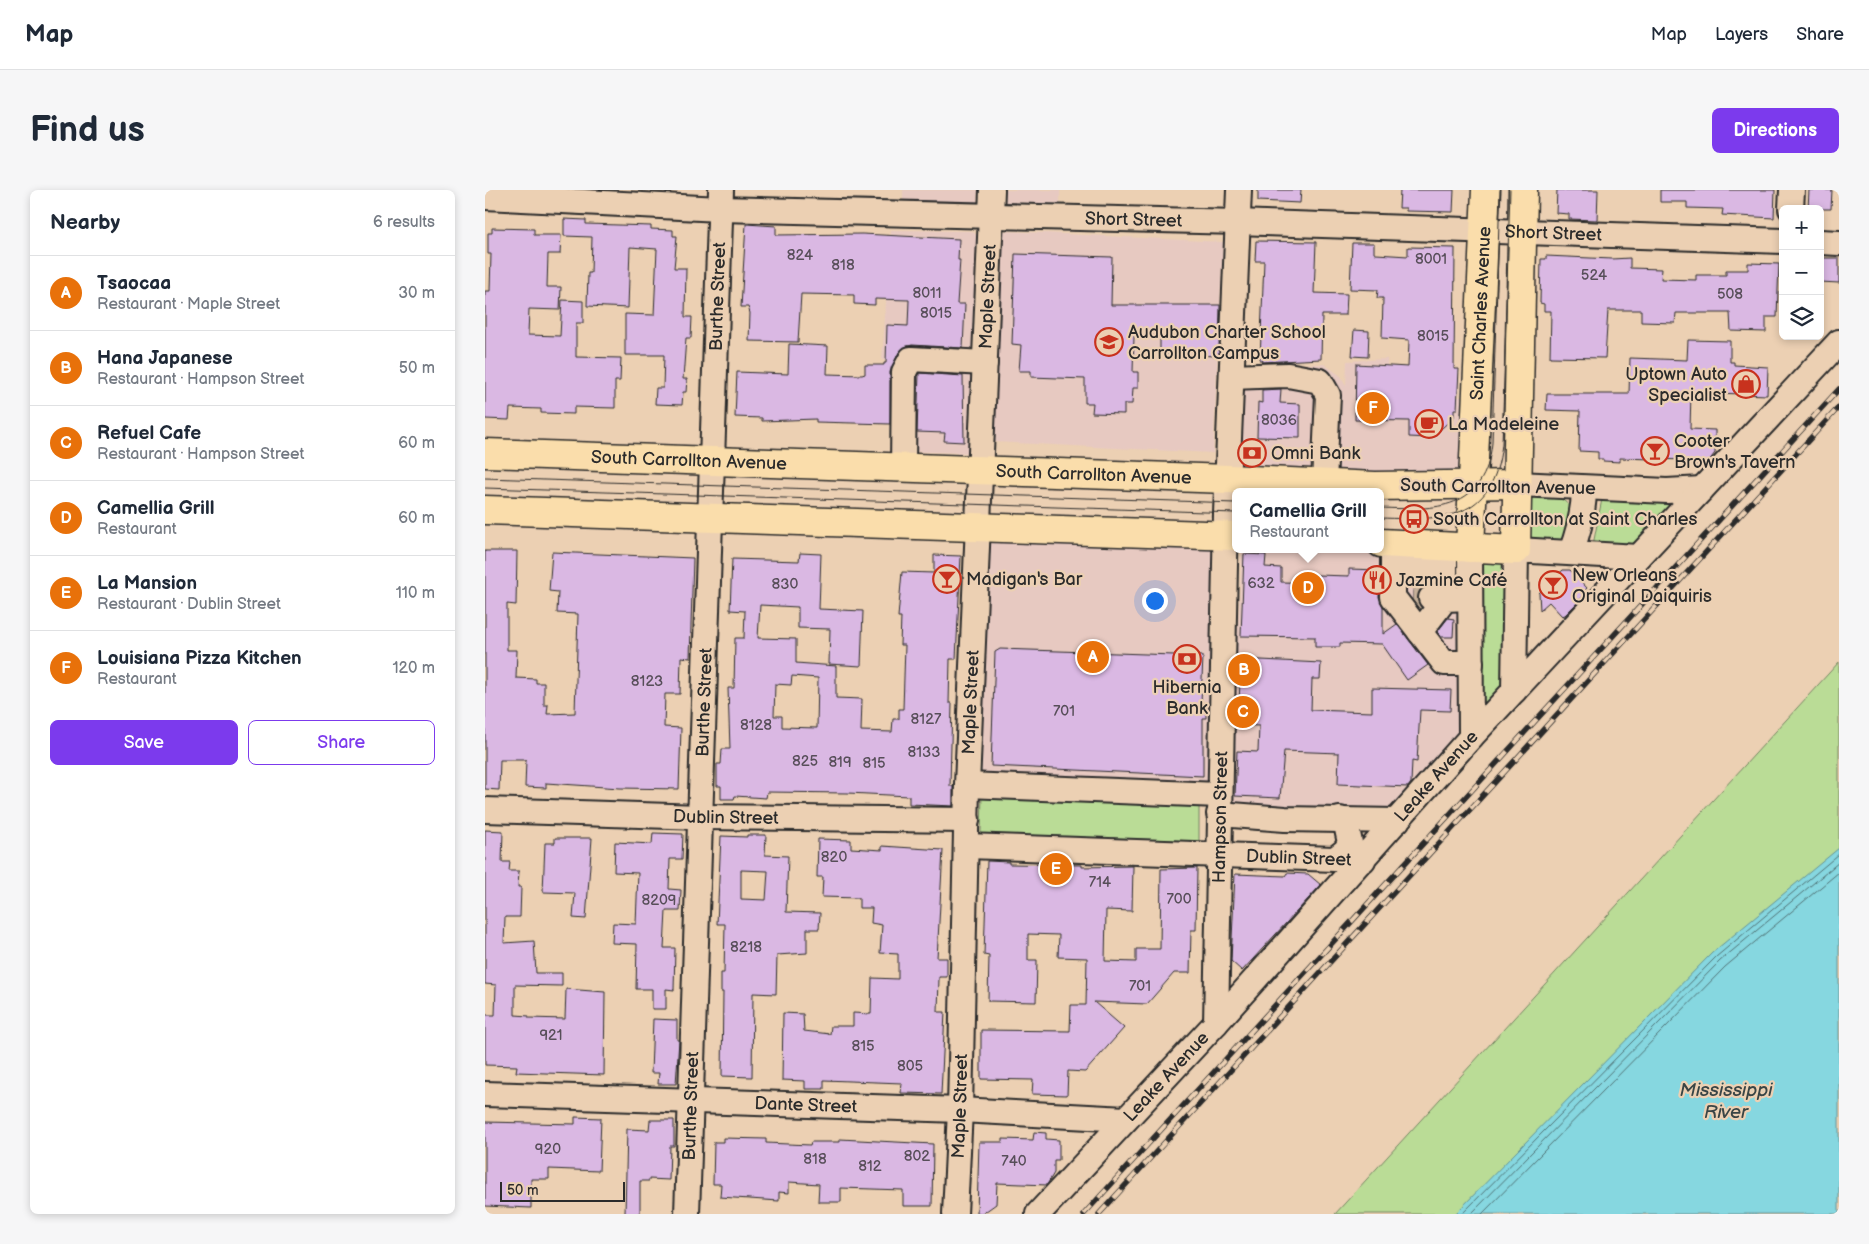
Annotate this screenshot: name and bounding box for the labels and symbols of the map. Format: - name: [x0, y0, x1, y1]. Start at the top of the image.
- street label: Short Street: [1085, 208, 1183, 231]
- street label: Short Street: [1504, 221, 1603, 245]
- street label: Saint Charles Avenue: [1466, 225, 1495, 401]
- street label: Burthe Street: [705, 241, 730, 351]
- street label: Maple Street: [975, 243, 1000, 349]
- house number: 824: [787, 246, 813, 265]
- house number: 8001: [1415, 250, 1447, 269]
- house number: 818: [831, 256, 855, 275]
- house number: 524: [1581, 266, 1607, 285]
- house number: 8011: [912, 284, 942, 303]
- house number: 508: [1717, 285, 1743, 304]
- house number: 8015: [920, 304, 952, 323]
- place label: Audubon Charter School Carrollton Campus: [1128, 322, 1326, 364]
- school or university icon: Audubon Charter School Carrollton Campus: [1094, 327, 1124, 357]
- house number: 8015: [1417, 327, 1449, 346]
- place label: Uptown Auto Specialist: [1625, 364, 1727, 406]
- shop icon: Uptown Auto Specialist: [1731, 369, 1761, 399]
- pin: F: [1357, 389, 1389, 427]
- cafe icon: La Madeleine: [1414, 409, 1444, 439]
- house number: 8036: [1261, 411, 1297, 430]
- place label: La Madeleine: [1448, 414, 1559, 435]
- place label: Cooter Brown's Tavern: [1674, 431, 1795, 473]
- bar icon: Cooter Brown's Tavern: [1640, 436, 1670, 466]
- bank icon: Omni Bank: [1237, 438, 1267, 468]
- place label: Omni Bank: [1271, 443, 1360, 464]
- street label: South Carrollton Avenue: [591, 446, 787, 474]
- street label: South Carrollton Avenue: [995, 460, 1192, 488]
- street label: South Carrollton Avenue: [1400, 475, 1596, 499]
- bus stop icon: South Carrollton at Saint Charles: [1399, 504, 1429, 534]
- place label: South Carrollton at Saint Charles: [1433, 509, 1697, 530]
- bar icon: Madigan's Bar: [932, 564, 962, 594]
- restaurant icon: Jazmine Café: [1362, 565, 1392, 595]
- place label: New Orleans Original Daiquiris: [1572, 565, 1712, 607]
- place label: Madigan's Bar: [966, 569, 1083, 590]
- pin: D: [1292, 569, 1324, 607]
- place label: Jazmine Café: [1396, 570, 1507, 591]
- bar icon: New Orleans Original Daiquiris: [1538, 570, 1568, 600]
- house number: 632: [1247, 574, 1275, 593]
- house number: 830: [772, 575, 799, 594]
- your location: [1142, 588, 1168, 614]
- pin: A: [1077, 638, 1109, 676]
- bank icon: Hibernia Bank: [1172, 644, 1202, 674]
- street label: Burthe Street: [692, 647, 716, 757]
- street label: Maple Street: [958, 649, 983, 755]
- pin: B: [1228, 651, 1260, 689]
- house number: 8123: [631, 672, 663, 691]
- place label: Hibernia Bank: [1152, 677, 1222, 719]
- pin: C: [1227, 693, 1259, 731]
- house number: 701: [1053, 702, 1075, 721]
- house number: 8127: [911, 710, 942, 729]
- house number: 8128: [740, 716, 772, 735]
- street label: Leake Avenue: [1390, 726, 1483, 826]
- house number: 8133: [907, 743, 941, 762]
- street label: Hampson Street: [1208, 750, 1232, 883]
- house number: 825: [792, 752, 818, 771]
- house number: 819: [828, 753, 852, 772]
- house number: 815: [862, 754, 886, 773]
- street label: Dublin Street: [673, 806, 779, 828]
- street label: Dublin Street: [1246, 845, 1352, 870]
- house number: 820: [821, 848, 847, 867]
- pin: E: [1040, 850, 1072, 888]
- house number: 714: [1089, 873, 1111, 892]
- house number: 700: [1166, 890, 1192, 909]
- house number: 8209: [641, 891, 677, 910]
- house number: 8218: [730, 938, 762, 957]
- house number: 701: [1129, 977, 1151, 996]
- house number: 921: [539, 1026, 563, 1045]
- street label: Leake Avenue: [1119, 1027, 1213, 1126]
- house number: 815: [851, 1037, 875, 1056]
- street label: Burthe Street: [678, 1051, 703, 1161]
- street label: Maple Street: [947, 1053, 972, 1159]
- house number: 805: [897, 1057, 923, 1076]
- water label: Mississippi River: [1680, 1079, 1773, 1124]
- street label: Dante Street: [754, 1093, 858, 1117]
- house number: 920: [535, 1140, 561, 1159]
- house number: 802: [904, 1147, 930, 1166]
- house number: 818: [803, 1150, 827, 1169]
- house number: 740: [1001, 1152, 1027, 1171]
- house number: 812: [858, 1157, 882, 1176]
- scale bar: [500, 1179, 625, 1202]

